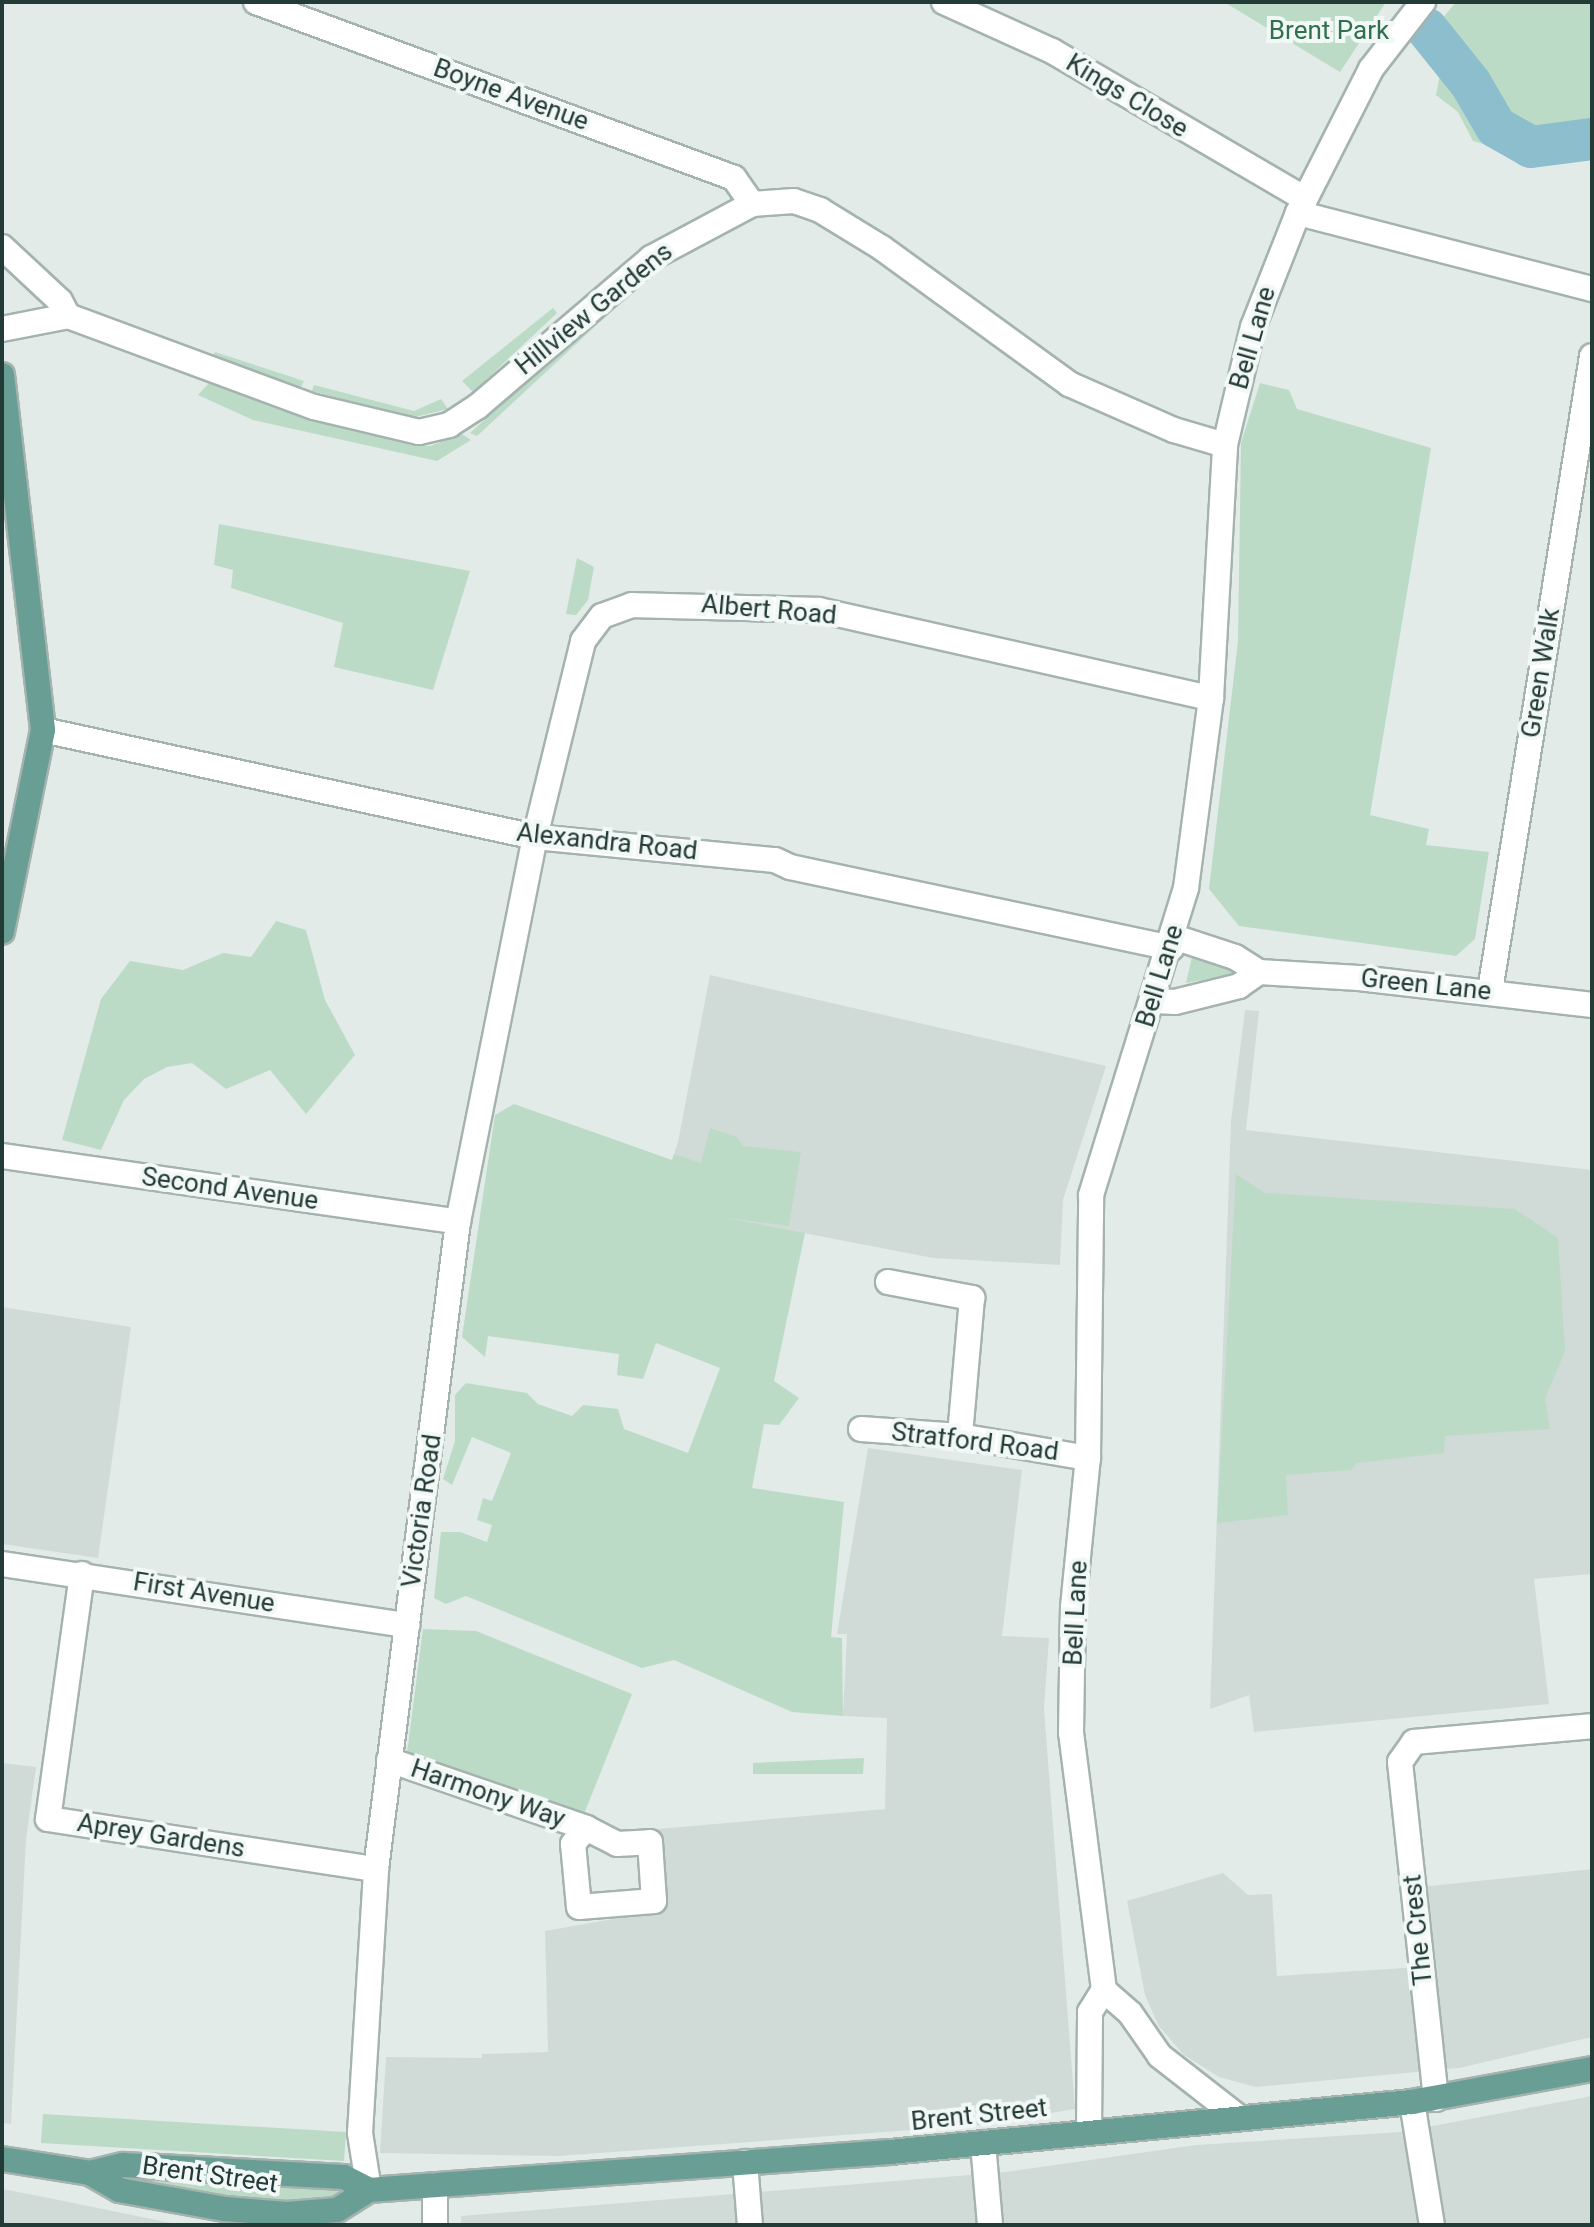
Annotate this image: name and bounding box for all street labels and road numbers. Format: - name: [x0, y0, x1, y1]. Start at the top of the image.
- street label: Kings Close: [1060, 47, 1194, 145]
- street label: Boyne Avenue: [429, 53, 593, 137]
- street label: Hillview Gardens: [509, 236, 679, 382]
- street label: Bell Lane: [1223, 283, 1283, 393]
- street label: Albert Road: [700, 589, 838, 631]
- street label: Green Walk: [1515, 606, 1567, 740]
- street label: Alexandra Road: [515, 817, 699, 867]
- street label: Bell Lane: [1130, 921, 1190, 1031]
- street label: Green Lane: [1359, 963, 1493, 1007]
- street label: Second Avenue: [140, 1161, 320, 1217]
- street label: Stratford Road: [890, 1416, 1060, 1468]
- street label: Victoria Road: [396, 1432, 448, 1590]
- street label: Bell Lane: [1058, 1560, 1094, 1666]
- street label: First Avenue: [131, 1566, 277, 1620]
- street label: Harmony Way: [407, 1753, 569, 1835]
- street label: Aprey Gardens: [75, 1807, 247, 1865]
- street label: The Crest: [1397, 1873, 1439, 1987]
- street label: Brent Street: [910, 2092, 1048, 2138]
- street label: Brent Street: [140, 2150, 280, 2200]

